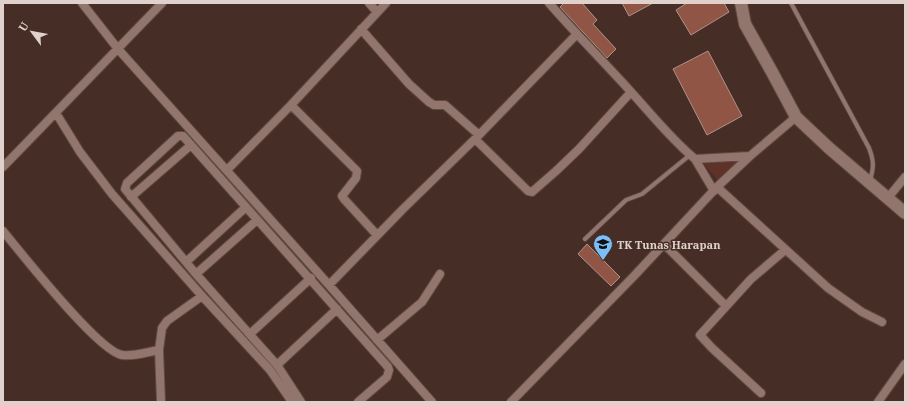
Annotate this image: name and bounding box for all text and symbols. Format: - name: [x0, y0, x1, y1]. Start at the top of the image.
- north arrow: [12, 12, 52, 52]
- text: U: [15, 18, 32, 34]
- school or university icon: TK Tunas Harapan: [592, 233, 614, 261]
- place label: TK Tunas Harapan: [617, 237, 721, 252]

